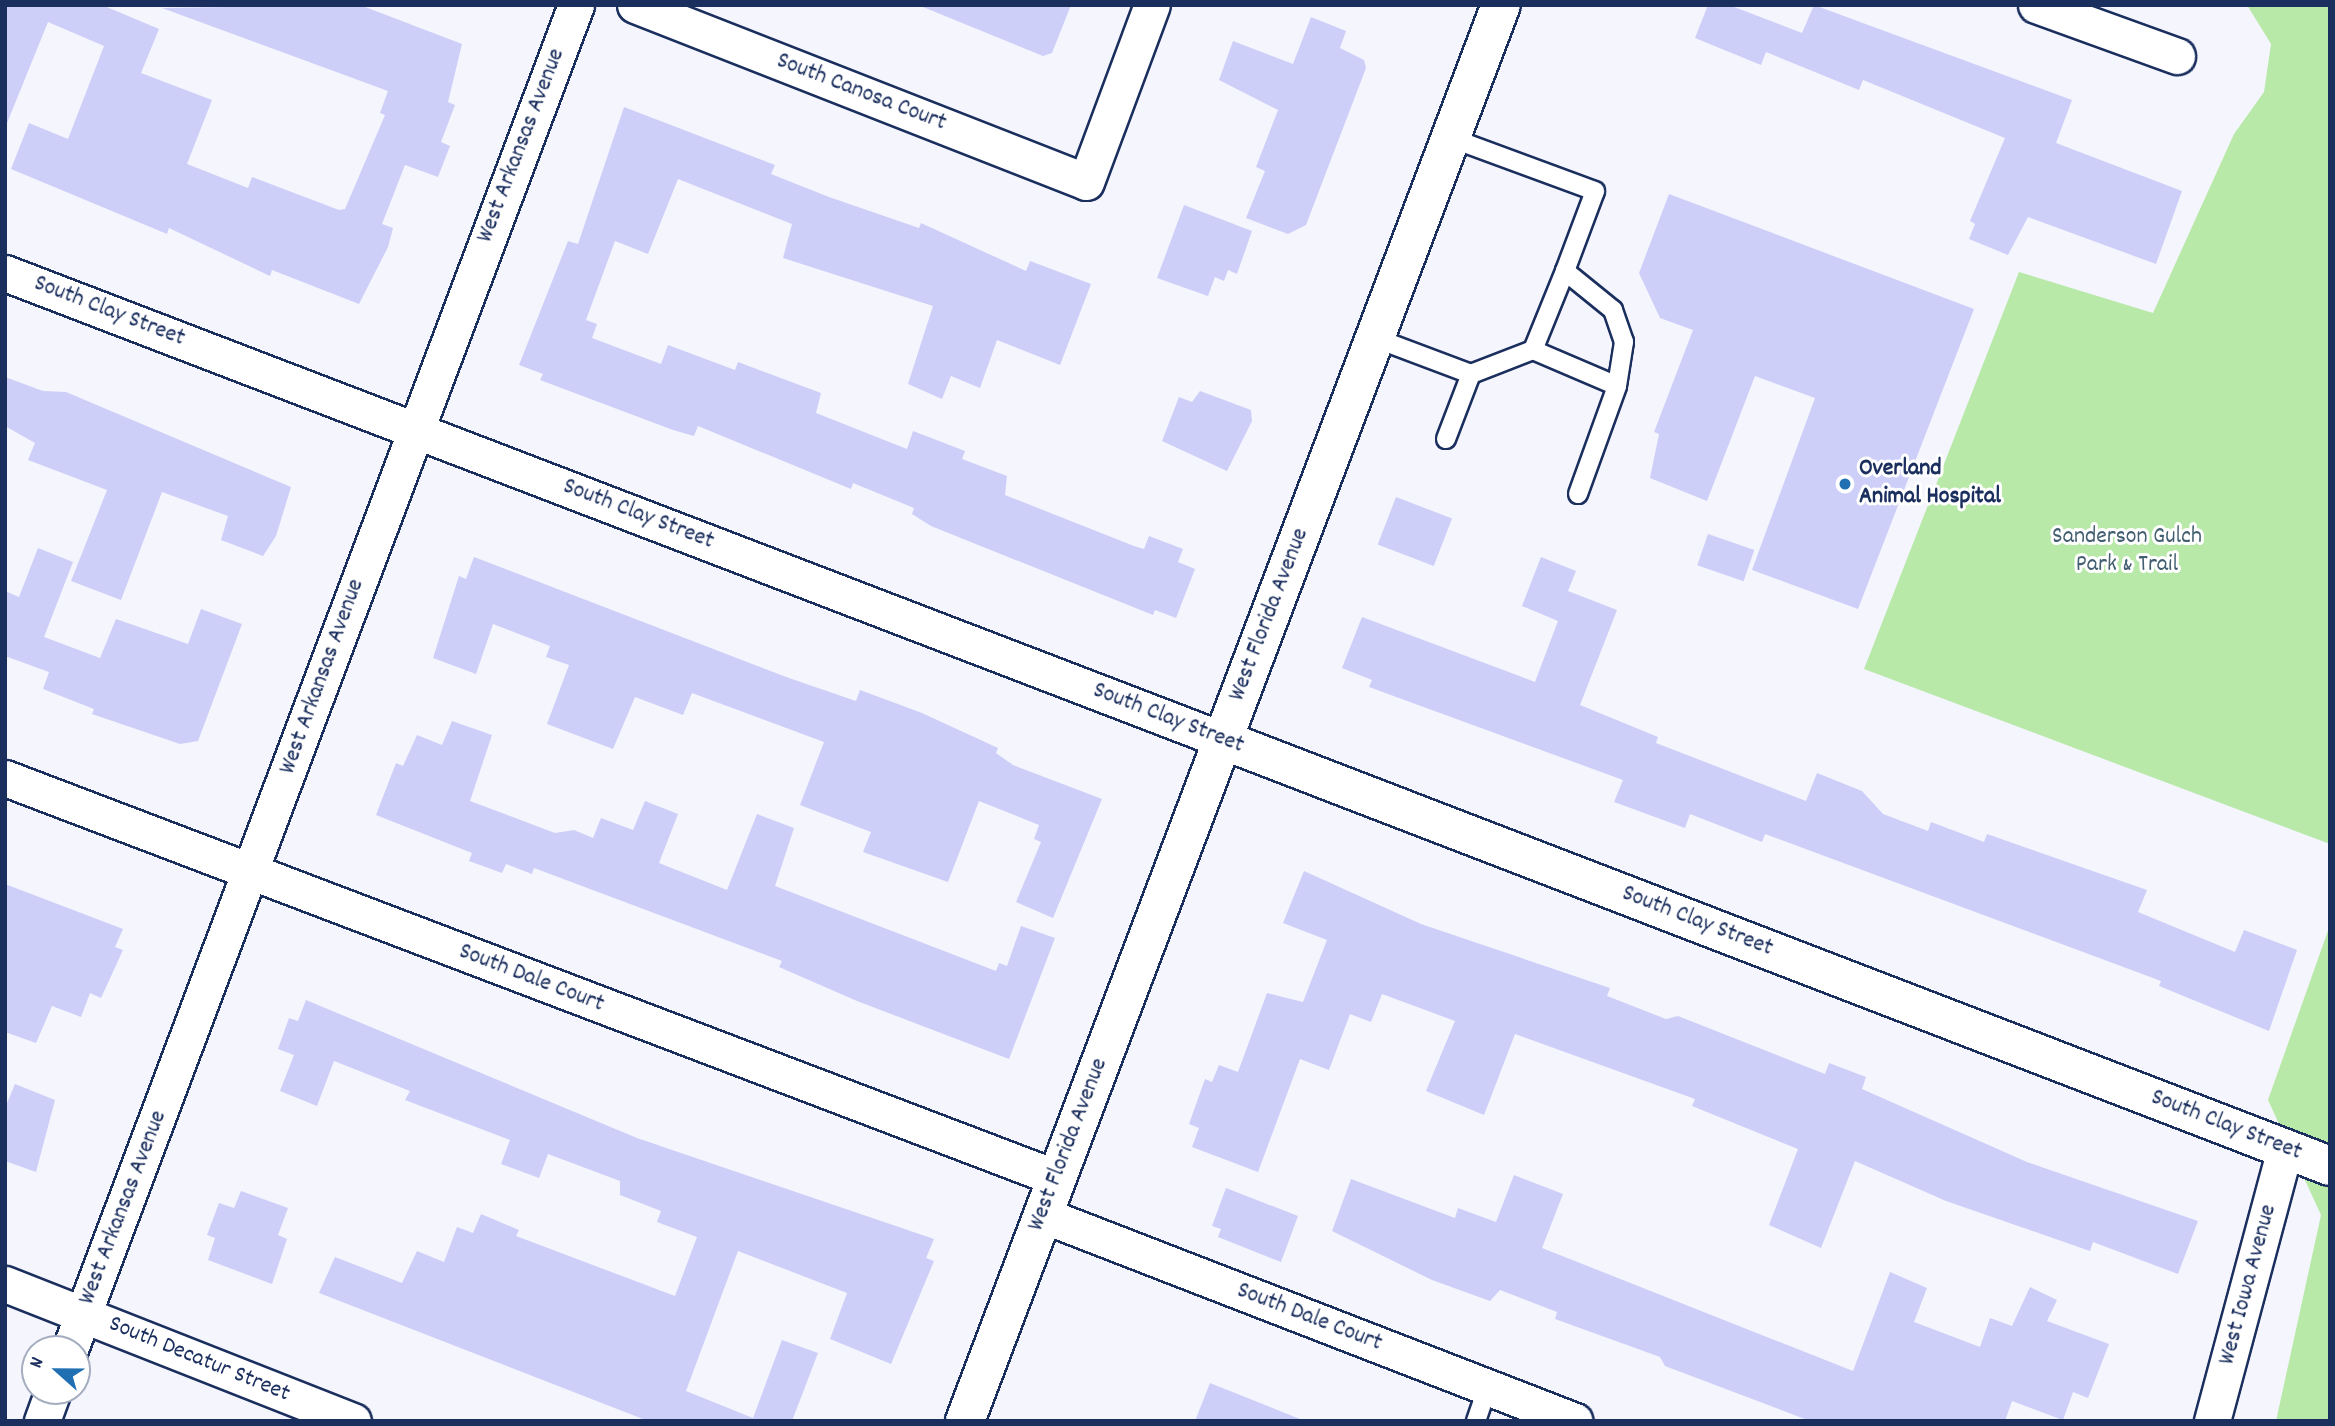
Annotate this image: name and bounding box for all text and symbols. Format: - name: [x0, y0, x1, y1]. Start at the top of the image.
- street label: West Arkansas Avenue: [472, 45, 572, 247]
- street label: South Canosa Court: [772, 47, 950, 139]
- street label: South Clay Street: [29, 270, 189, 354]
- place label: Overland Animal Hospital: [1859, 456, 2001, 512]
- street label: South Clay Street: [558, 473, 718, 557]
- marker: Overland Animal Hospital: [1837, 476, 1853, 492]
- street label: West Florida Avenue: [1224, 524, 1316, 706]
- park label: Sanderson Gulch Park & Trail: [2052, 524, 2202, 580]
- street label: West Arkansas Avenue: [274, 575, 372, 779]
- street label: South Clay Street: [1088, 677, 1248, 761]
- street label: South Clay Street: [1617, 880, 1777, 964]
- street label: South Dale Court: [454, 938, 608, 1020]
- street label: West Florida Avenue: [1023, 1054, 1115, 1236]
- street label: South Clay Street: [2146, 1084, 2306, 1168]
- street label: West Arkansas Avenue: [74, 1107, 174, 1309]
- street label: West Iowa Avenue: [2214, 1202, 2284, 1368]
- street label: South Dale Court: [1232, 1277, 1386, 1359]
- street label: South Decatur Street: [104, 1311, 294, 1409]
- north arrow: [21, 1335, 91, 1405]
- text: N: [24, 1354, 52, 1372]

